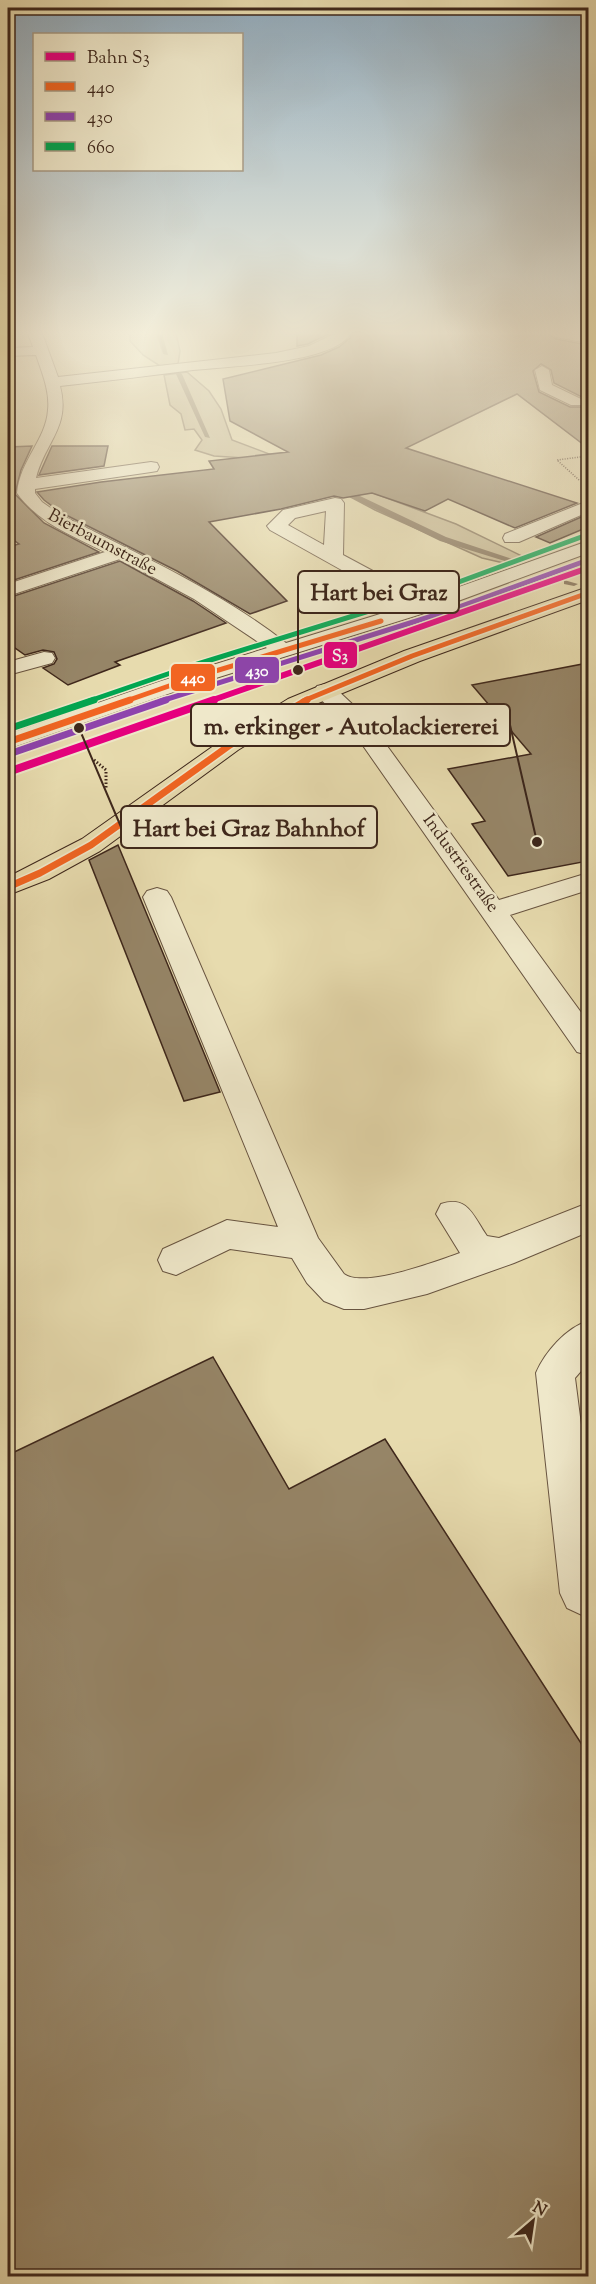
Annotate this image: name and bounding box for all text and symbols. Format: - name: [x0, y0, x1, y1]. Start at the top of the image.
- legend: [33, 33, 243, 171]
- text: Bahn S3: [87, 46, 150, 72]
- text: 440: [87, 76, 115, 102]
- text: 430: [87, 106, 113, 132]
- text: 660: [87, 136, 114, 162]
- street label: Bierbaumstraße: [43, 503, 161, 583]
- callout: Hart bei Graz: [298, 571, 459, 613]
- text: Hart bei Graz: [310, 577, 448, 611]
- line badge: S3: [323, 641, 358, 669]
- text: S3: [332, 646, 349, 669]
- line badge: 430: [234, 656, 280, 684]
- text: 430: [245, 661, 269, 684]
- line badge: 440: [170, 663, 216, 692]
- text: 440: [180, 668, 206, 691]
- callout: m. erkinger - Autolackiererei: [191, 704, 510, 746]
- text: m. erkinger - Autolackiererei: [203, 711, 499, 745]
- callout: Hart bei Graz Bahnhof: [121, 806, 377, 848]
- street label: Industriestraße: [415, 809, 505, 919]
- text: Hart bei Graz Bahnhof: [133, 813, 367, 847]
- north arrow: [503, 2191, 563, 2251]
- text: N: [528, 2197, 550, 2223]

